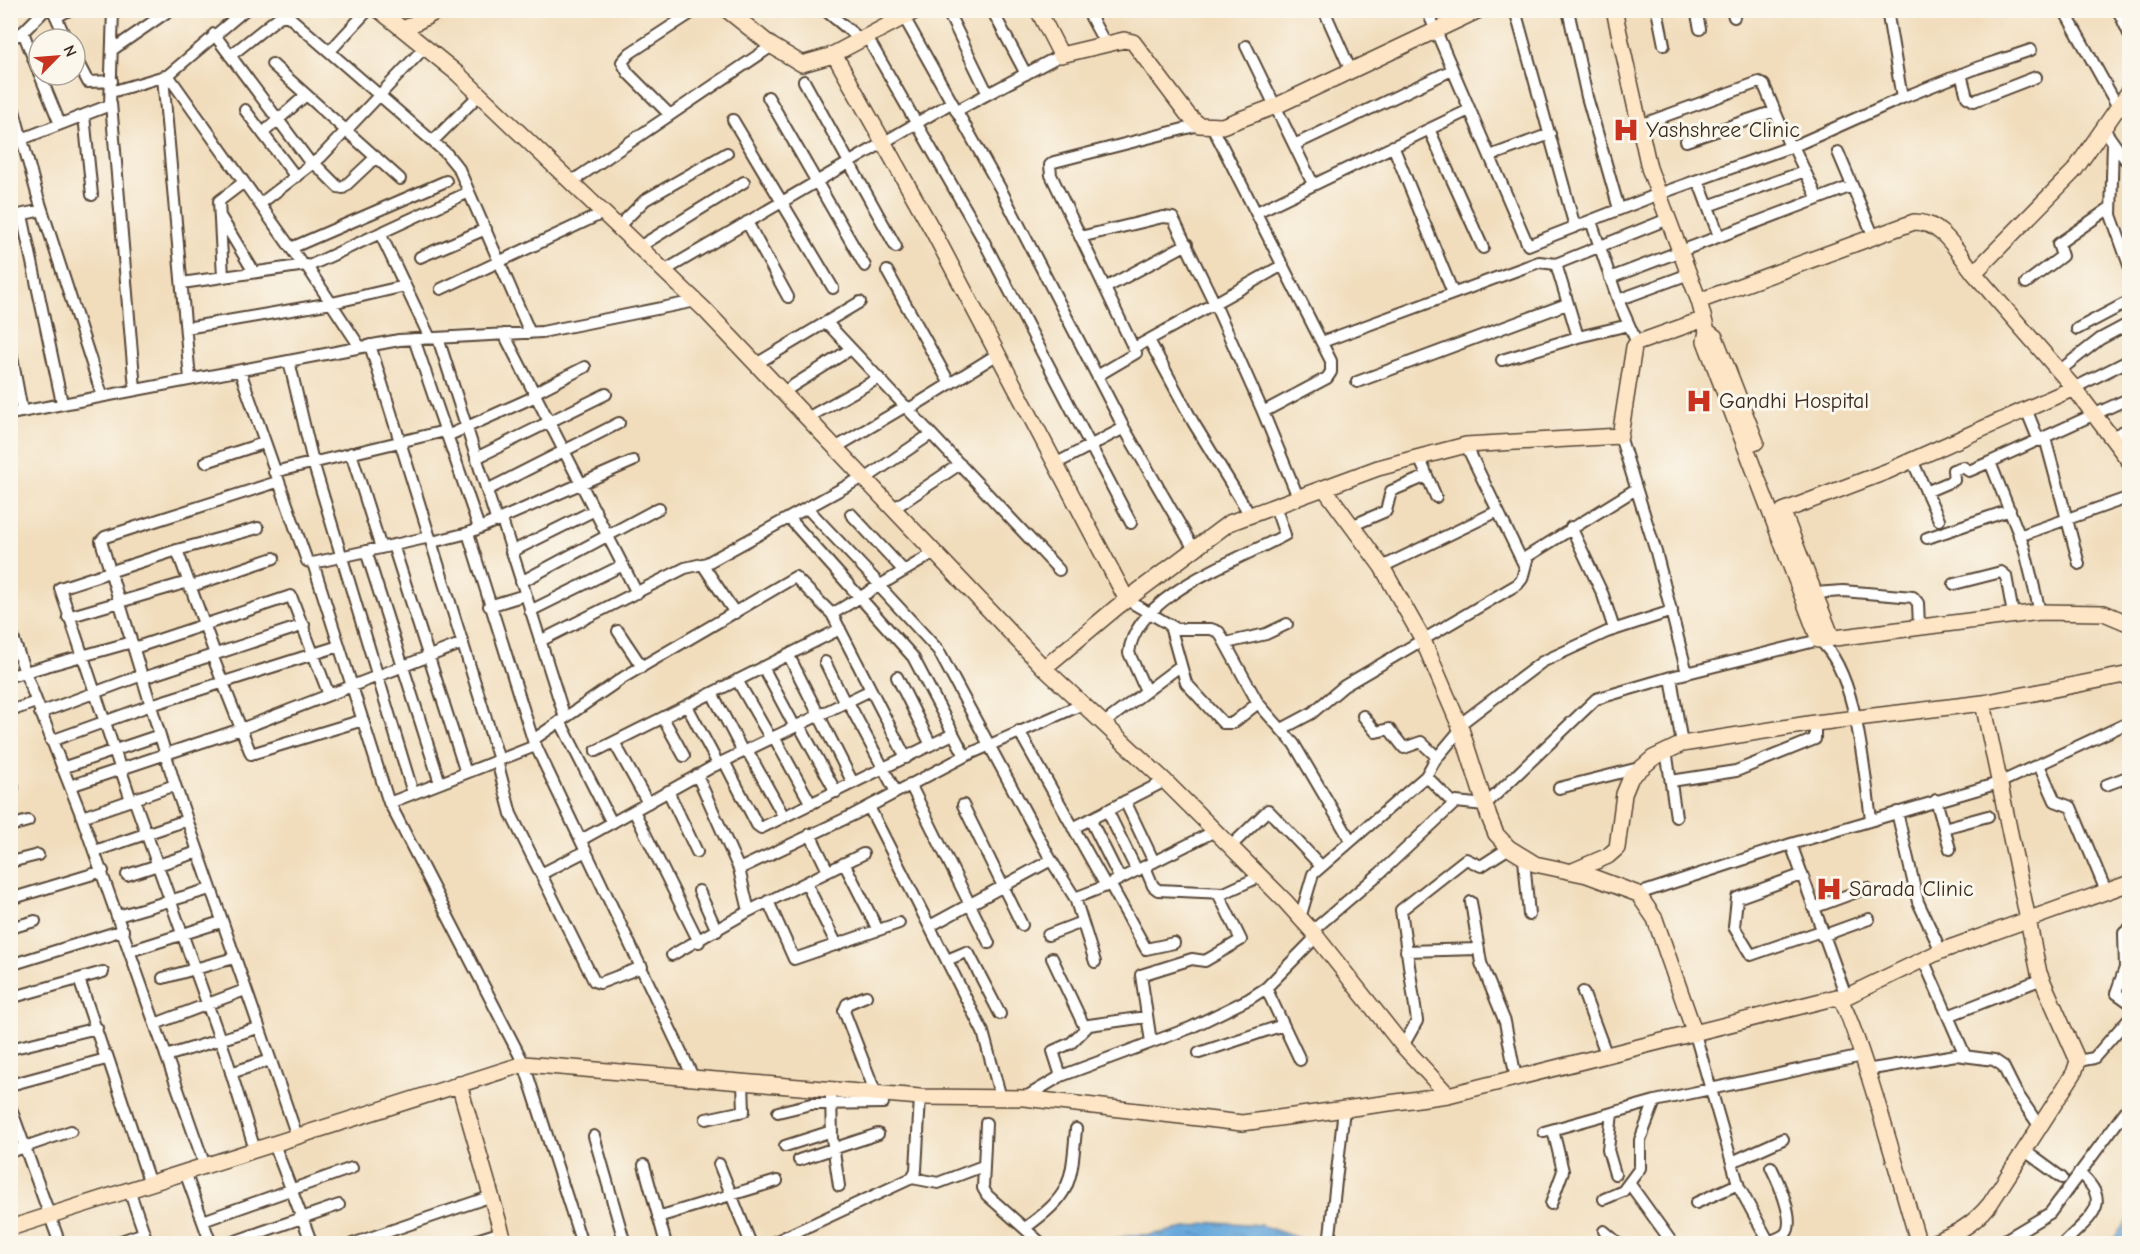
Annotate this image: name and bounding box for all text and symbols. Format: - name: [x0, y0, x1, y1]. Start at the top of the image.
- north arrow: [27, 27, 87, 87]
- text: N: [59, 43, 80, 60]
- hospital icon: Yashshree Clinic: [1611, 115, 1641, 145]
- place label: Yashshree Clinic: [1646, 117, 1800, 143]
- hospital icon: Gandhi Hospital: [1684, 386, 1714, 416]
- place label: Gandhi Hospital: [1719, 388, 1869, 414]
- hospital icon: Sarada Clinic: [1814, 874, 1844, 904]
- place label: Sarada Clinic: [1849, 876, 1974, 902]

